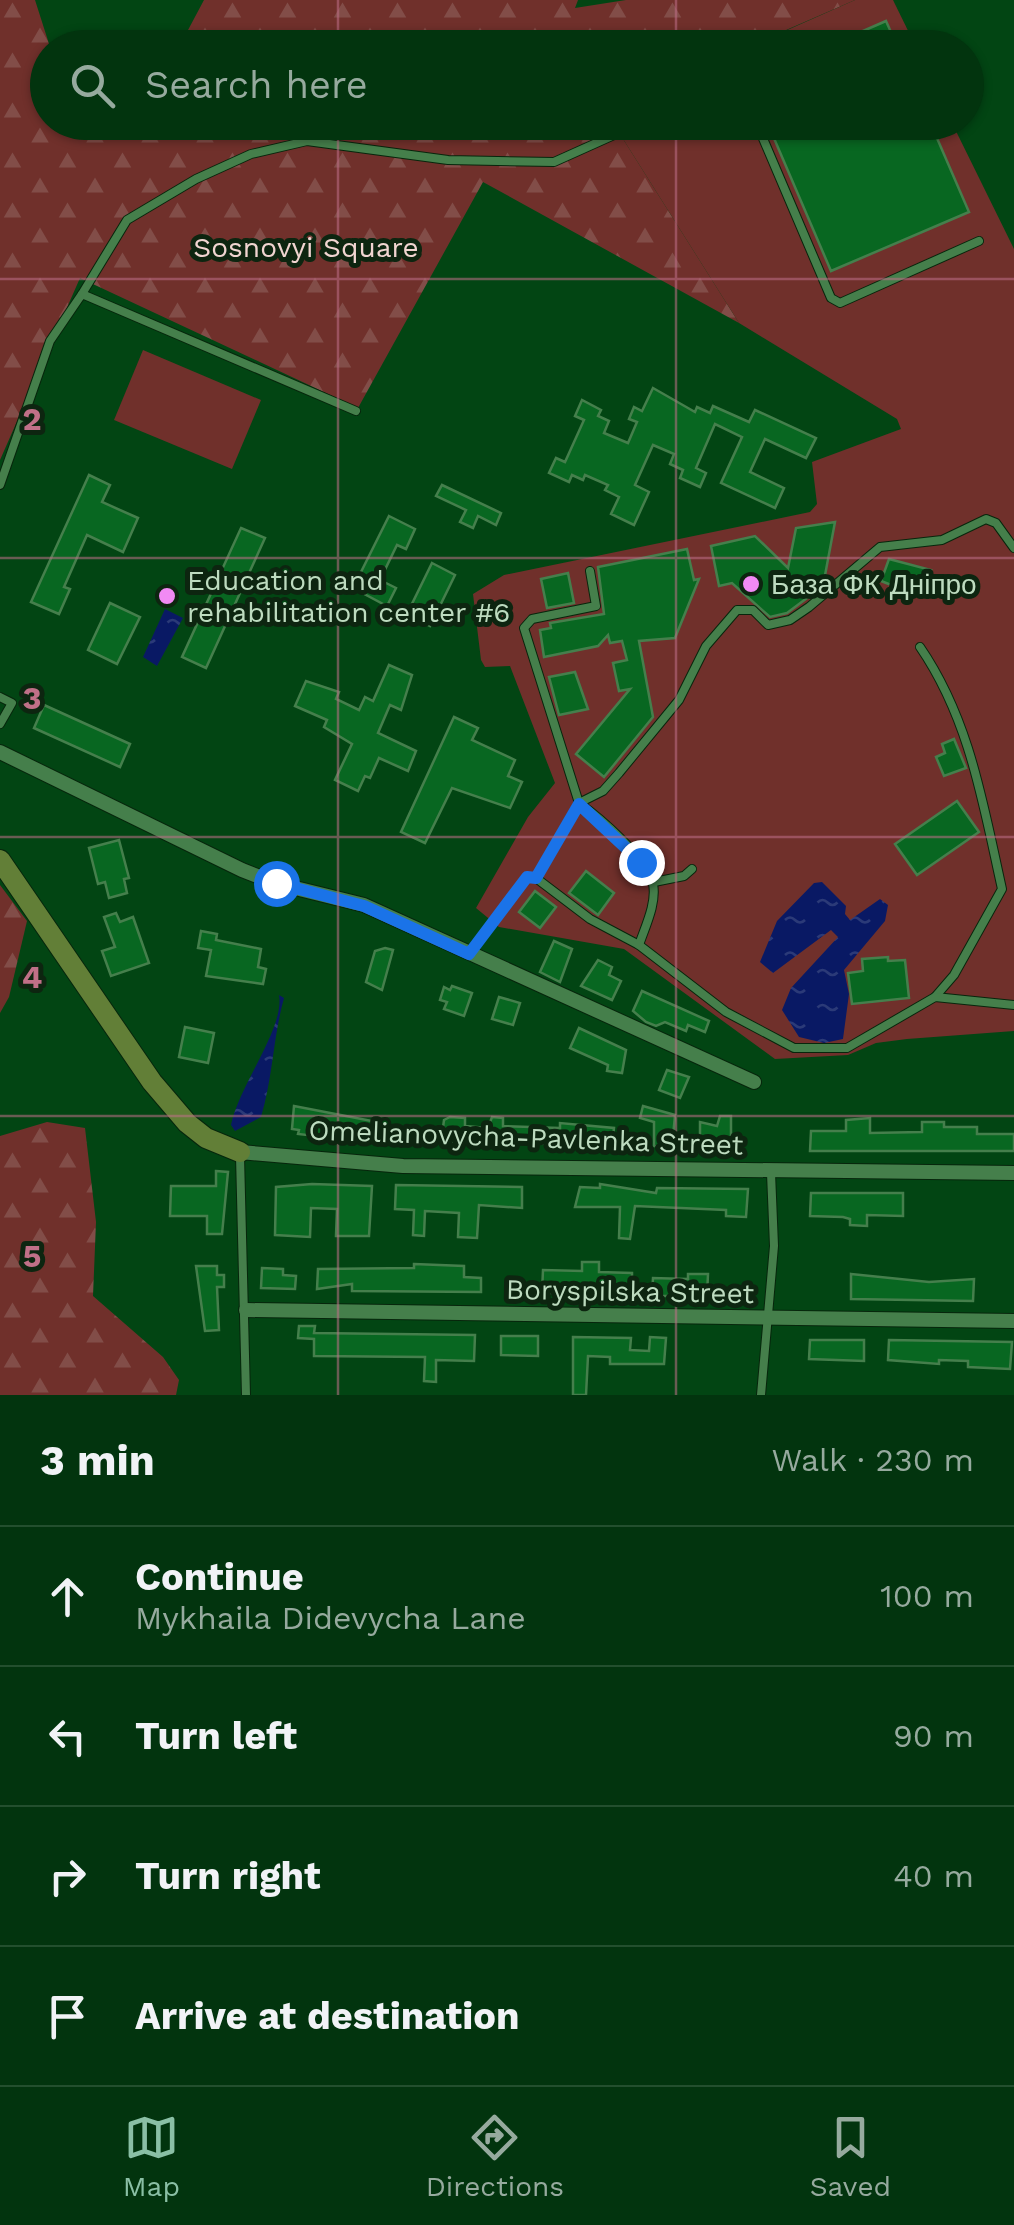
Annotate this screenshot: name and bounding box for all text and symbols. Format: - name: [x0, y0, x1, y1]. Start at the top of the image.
- search box: [30, 30, 984, 140]
- icon: search: [65, 58, 120, 113]
- text: Search here: [145, 63, 368, 107]
- park label: Sosnovyi Square: [193, 231, 419, 264]
- text: 2: [22, 400, 42, 438]
- place label: Education and rehabilitation center #6: [187, 564, 510, 629]
- place label: База ФК Дніпро: [771, 568, 977, 601]
- marker: База ФК Дніпро: [740, 573, 762, 595]
- marker: Education and rehabilitation center #6: [156, 585, 178, 607]
- text: 3: [23, 679, 41, 717]
- route end: [619, 840, 665, 886]
- route start: [254, 861, 300, 907]
- text: 4: [22, 958, 42, 996]
- street label: Omelianovycha-Pavlenka Street: [308, 1113, 744, 1162]
- text: 5: [23, 1237, 41, 1275]
- street label: Boryspilska Street: [506, 1273, 755, 1310]
- text: 3 min: [40, 1436, 155, 1485]
- text: Walk · 230 m: [772, 1441, 974, 1479]
- text: Continue: [135, 1555, 304, 1599]
- icon: ahead: [40, 1569, 95, 1624]
- text: 100 m: [880, 1577, 974, 1615]
- text: Mykhaila Didevycha Lane: [135, 1599, 526, 1637]
- icon: left: [40, 1709, 95, 1764]
- text: Turn left: [135, 1714, 297, 1758]
- text: 90 m: [893, 1717, 974, 1755]
- icon: right: [40, 1849, 95, 1904]
- text: Turn right: [135, 1854, 321, 1898]
- text: 40 m: [893, 1857, 974, 1895]
- icon: arrive: [40, 1989, 95, 2044]
- text: Arrive at destination: [135, 1994, 520, 2038]
- tab: Map: [123, 2110, 180, 2203]
- tab: Directions: [426, 2110, 564, 2203]
- tab: Saved: [810, 2110, 891, 2203]

